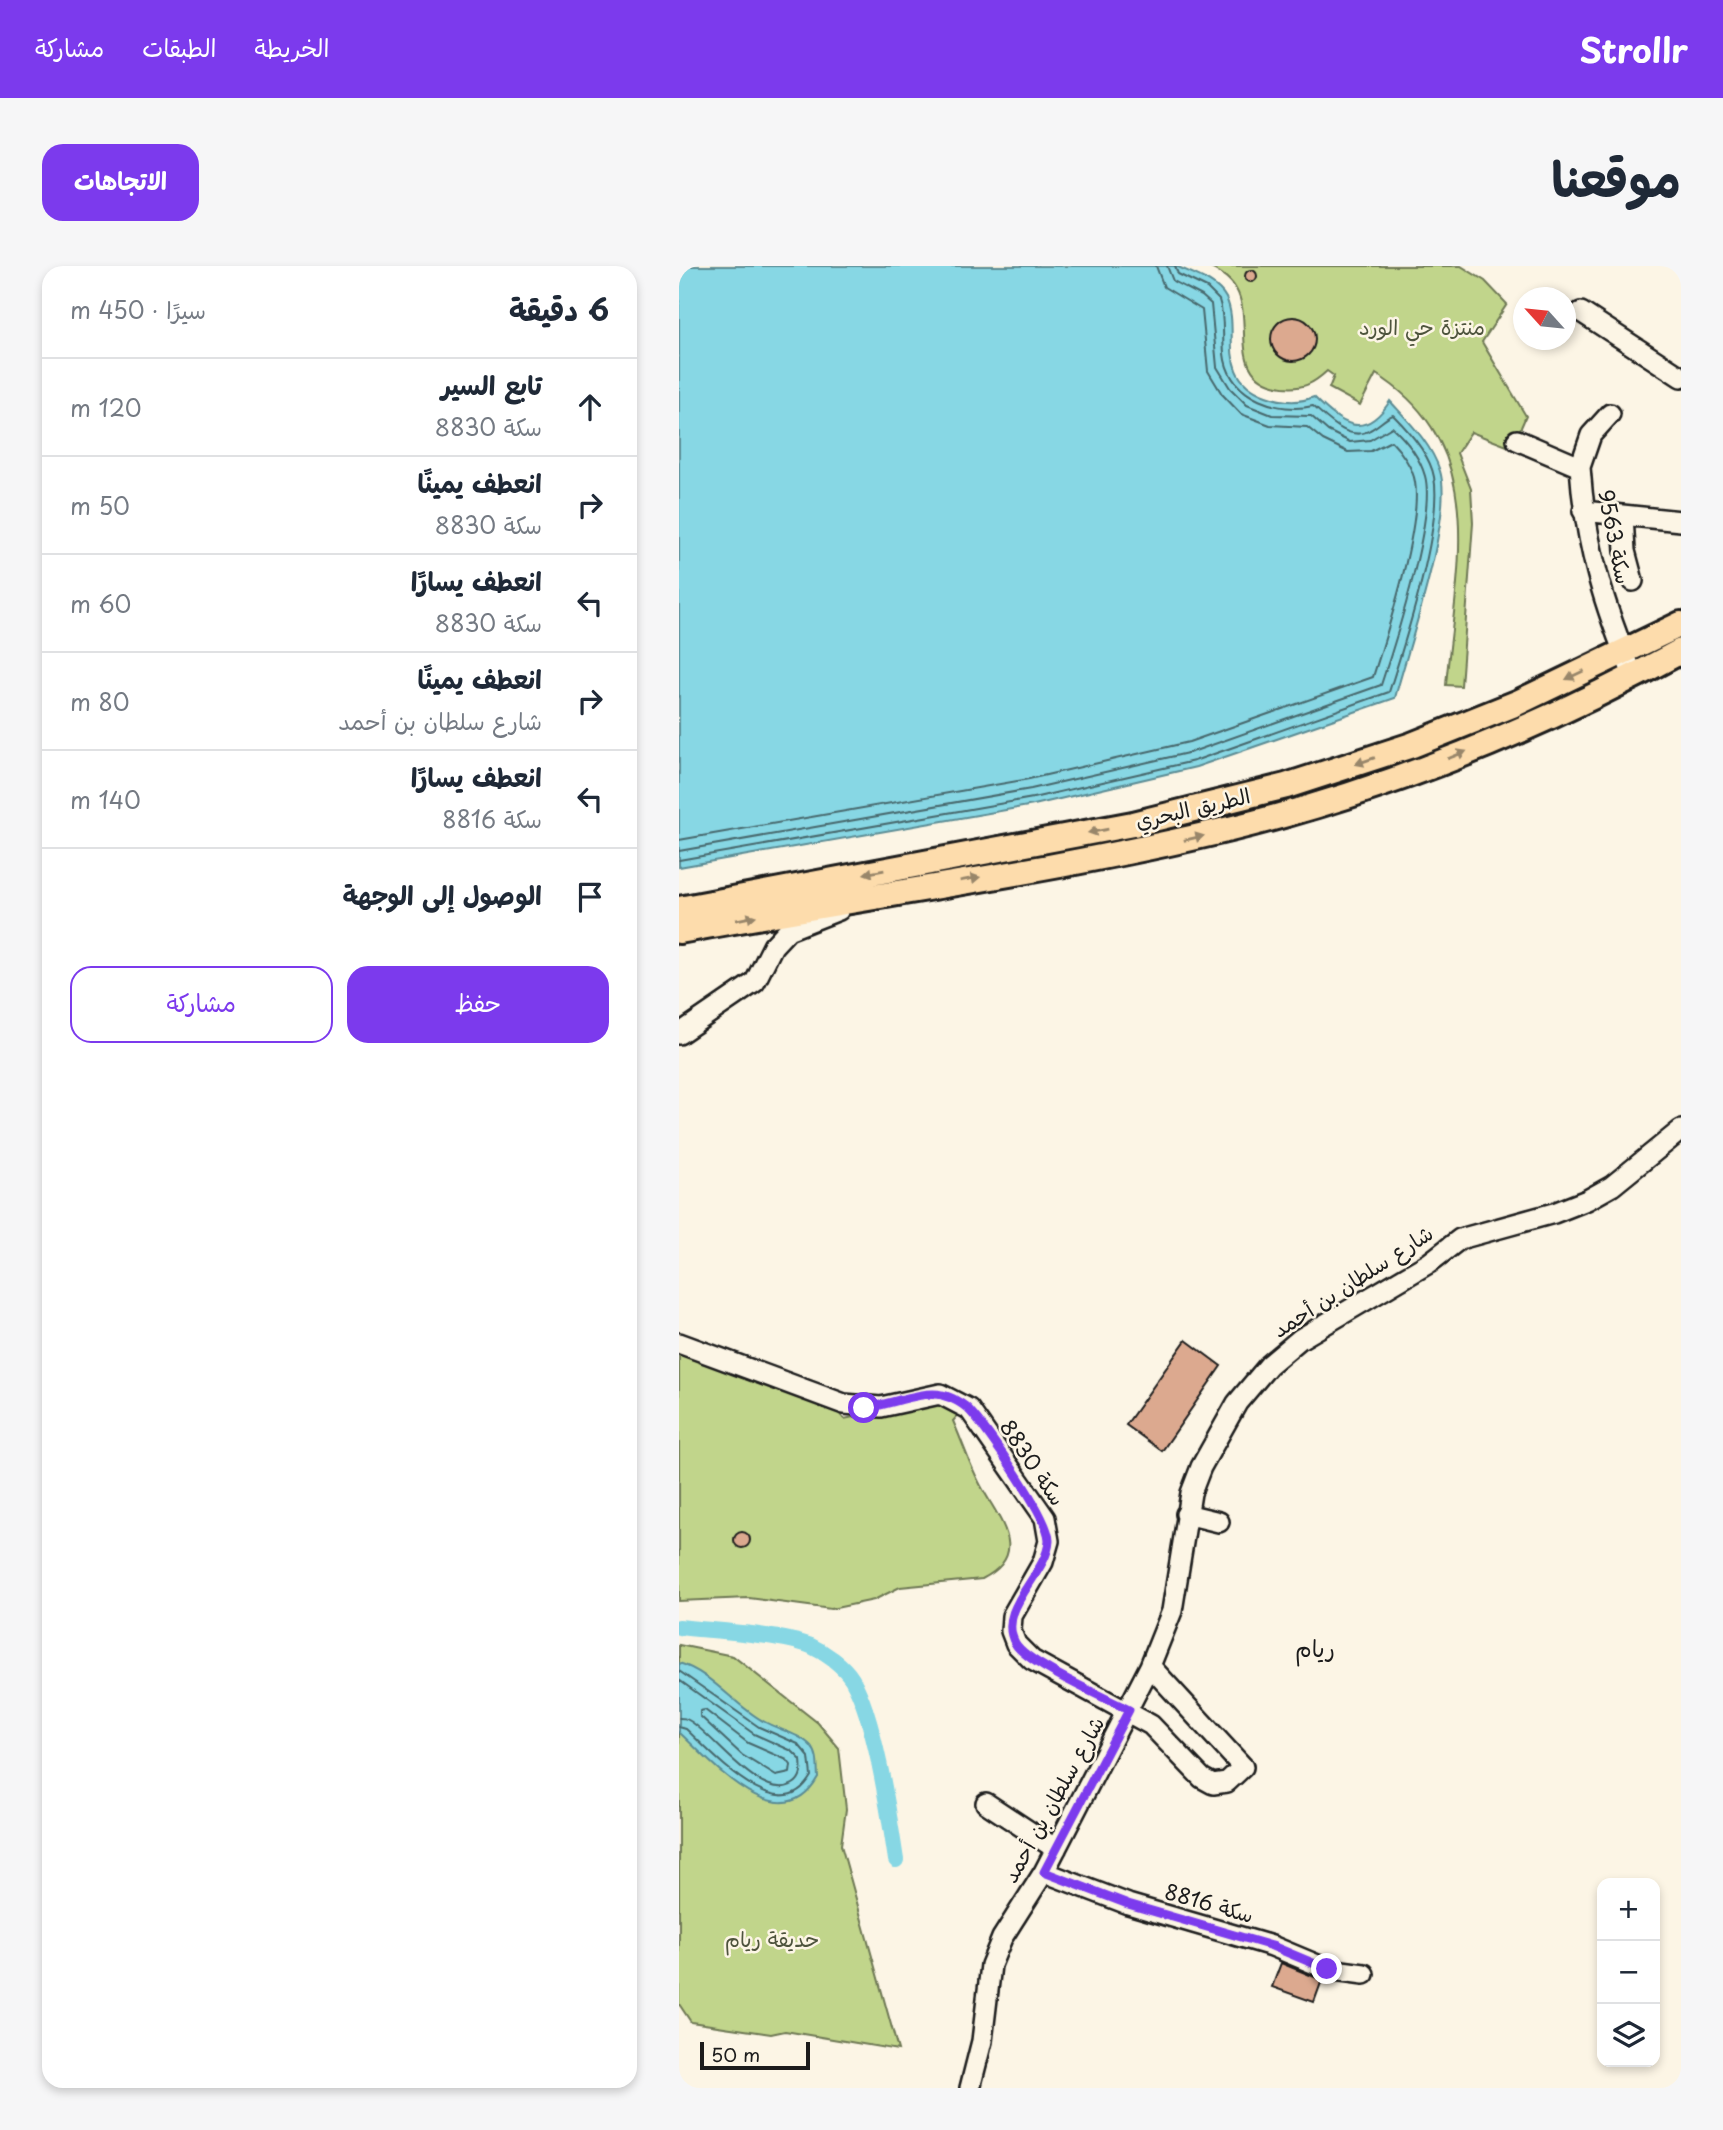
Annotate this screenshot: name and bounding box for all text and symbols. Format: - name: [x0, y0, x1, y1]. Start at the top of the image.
- text: Strollr: [1579, 24, 1688, 74]
- text: مشاركة: [35, 29, 104, 65]
- text: الطبقات: [142, 29, 217, 65]
- text: الخريطة: [255, 29, 329, 65]
- text: موقعنا: [1551, 140, 1681, 214]
- button: الاتجاهات: [42, 144, 199, 221]
- text: 6 دقيقة: [509, 286, 609, 331]
- north arrow: [1513, 287, 1576, 350]
- text: سيرًا · 450 m: [70, 292, 206, 327]
- park label: منتزة حي الورد: [1359, 310, 1485, 347]
- text: تابع السير: [441, 365, 542, 404]
- icon: ahead: [571, 388, 609, 426]
- text: 120 m: [70, 390, 142, 425]
- text: سكة 8830: [435, 409, 542, 444]
- text: انعطف يمينًا: [418, 463, 542, 502]
- icon: right: [571, 486, 609, 524]
- street label: سكة 9563: [1591, 487, 1641, 587]
- text: 50 m: [70, 488, 130, 523]
- text: سكة 8830: [435, 507, 542, 542]
- text: انعطف يسارًا: [411, 561, 542, 600]
- icon: left: [571, 584, 609, 622]
- text: 60 m: [70, 586, 131, 621]
- text: سكة 8830: [435, 605, 542, 640]
- text: انعطف يمينًا: [418, 659, 542, 698]
- one-way arrow: [1565, 669, 1585, 680]
- icon: right: [571, 682, 609, 720]
- text: 80 m: [70, 684, 130, 719]
- text: شارع سلطان بن أحمد: [338, 703, 542, 738]
- one-way arrow: [1447, 750, 1468, 761]
- one-way arrow: [1354, 756, 1375, 767]
- text: انعطف يسارًا: [411, 757, 542, 796]
- street label: الطريق البحري: [1132, 778, 1253, 837]
- icon: left: [571, 780, 609, 818]
- text: 140 m: [70, 782, 141, 817]
- text: سكة 8816: [442, 801, 542, 836]
- one-way arrow: [1087, 825, 1109, 836]
- one-way arrow: [1183, 832, 1205, 843]
- one-way arrow: [863, 867, 885, 878]
- one-way arrow: [959, 873, 981, 884]
- text: الوصول إلى الوجهة: [343, 875, 542, 914]
- icon: arrive: [571, 878, 609, 916]
- one-way arrow: [735, 913, 757, 924]
- button: مشاركة: [70, 966, 333, 1043]
- button: حفظ: [347, 966, 609, 1043]
- street label: شارع سلطان بن أحمد: [1265, 1216, 1439, 1345]
- route start: [848, 1392, 879, 1423]
- street label: سكة 8830: [993, 1412, 1074, 1511]
- district label: ريام: [1295, 1630, 1335, 1667]
- street label: شارع سلطان بن أحمد: [993, 1710, 1112, 1889]
- street label: سكة 8816: [1161, 1874, 1258, 1930]
- map controls: [1597, 1878, 1660, 2067]
- button: +: [1597, 1878, 1660, 1941]
- park label: حديقة ريام: [725, 1922, 819, 1956]
- button: −: [1597, 1941, 1660, 2004]
- route end: [1311, 1953, 1342, 1984]
- button: layers: [1597, 2004, 1660, 2067]
- scale bar: [700, 2039, 810, 2071]
- text: 50 m: [711, 2040, 760, 2068]

